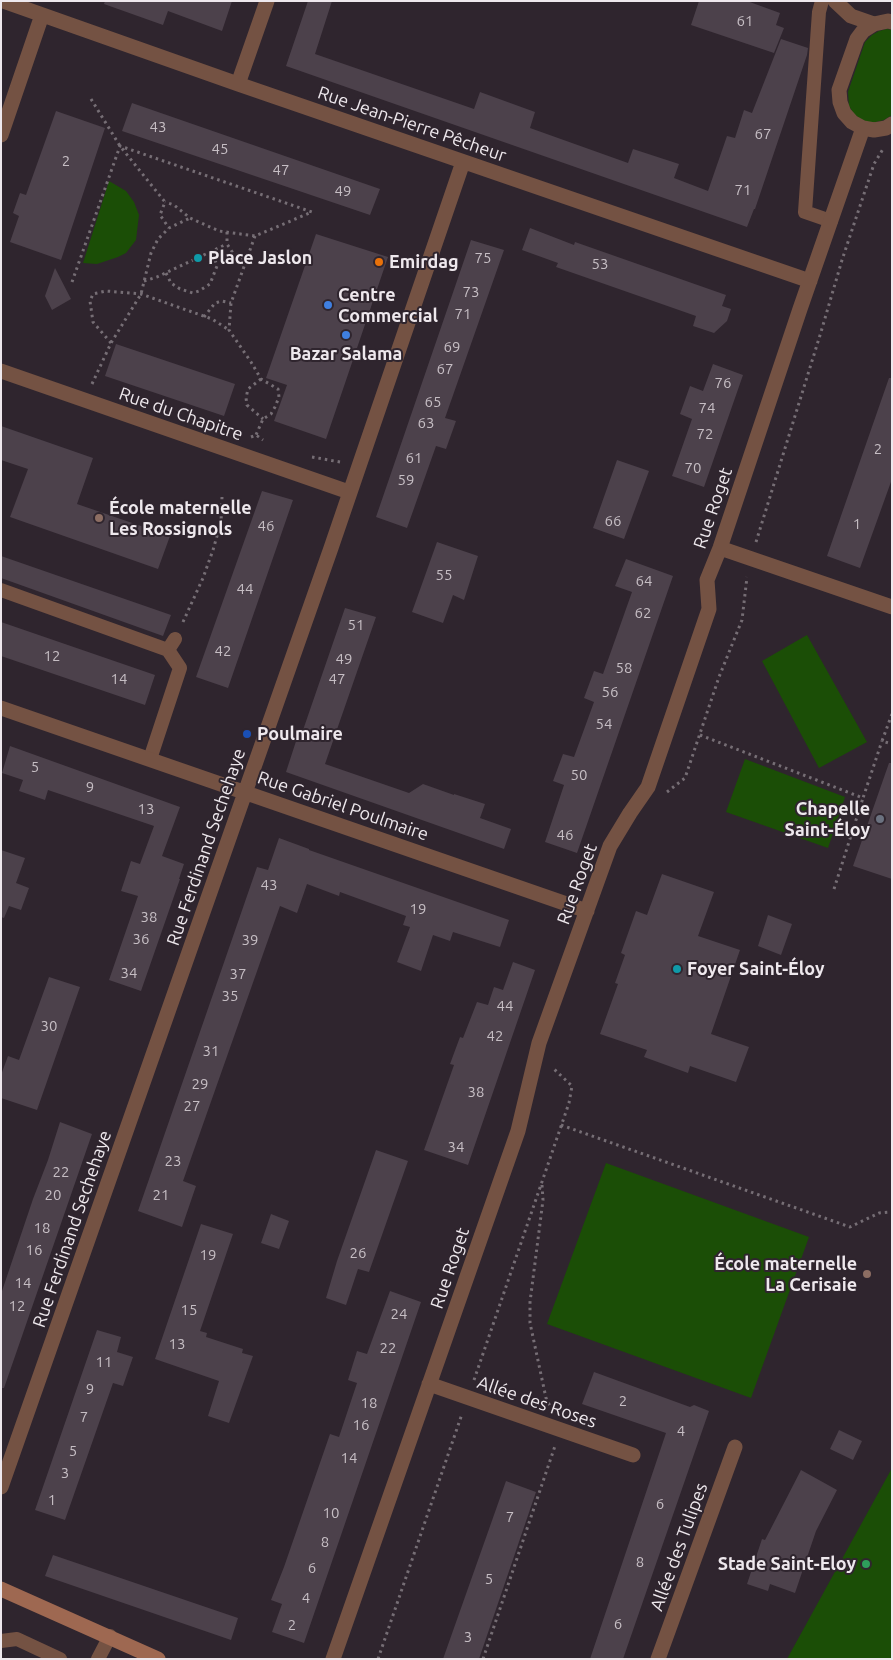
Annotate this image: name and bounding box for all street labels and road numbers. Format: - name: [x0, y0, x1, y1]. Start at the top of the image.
- street label: Rue Jean-Pierre Pêcheur: [315, 82, 509, 166]
- street label: Rue du Chapitre: [116, 383, 246, 445]
- street label: Rue Roget: [689, 464, 737, 552]
- street label: Rue Ferdinand Sechehaye: [162, 746, 250, 948]
- street label: Rue Gabriel Poulmaire: [255, 767, 431, 845]
- street label: Rue Roget: [552, 841, 602, 927]
- street label: Rue Ferdinand Sechehaye: [28, 1128, 116, 1330]
- street label: Rue Roget: [426, 1224, 474, 1312]
- street label: Allée des Roses: [474, 1371, 600, 1433]
- street label: Allée des Tulipes: [646, 1480, 712, 1614]

